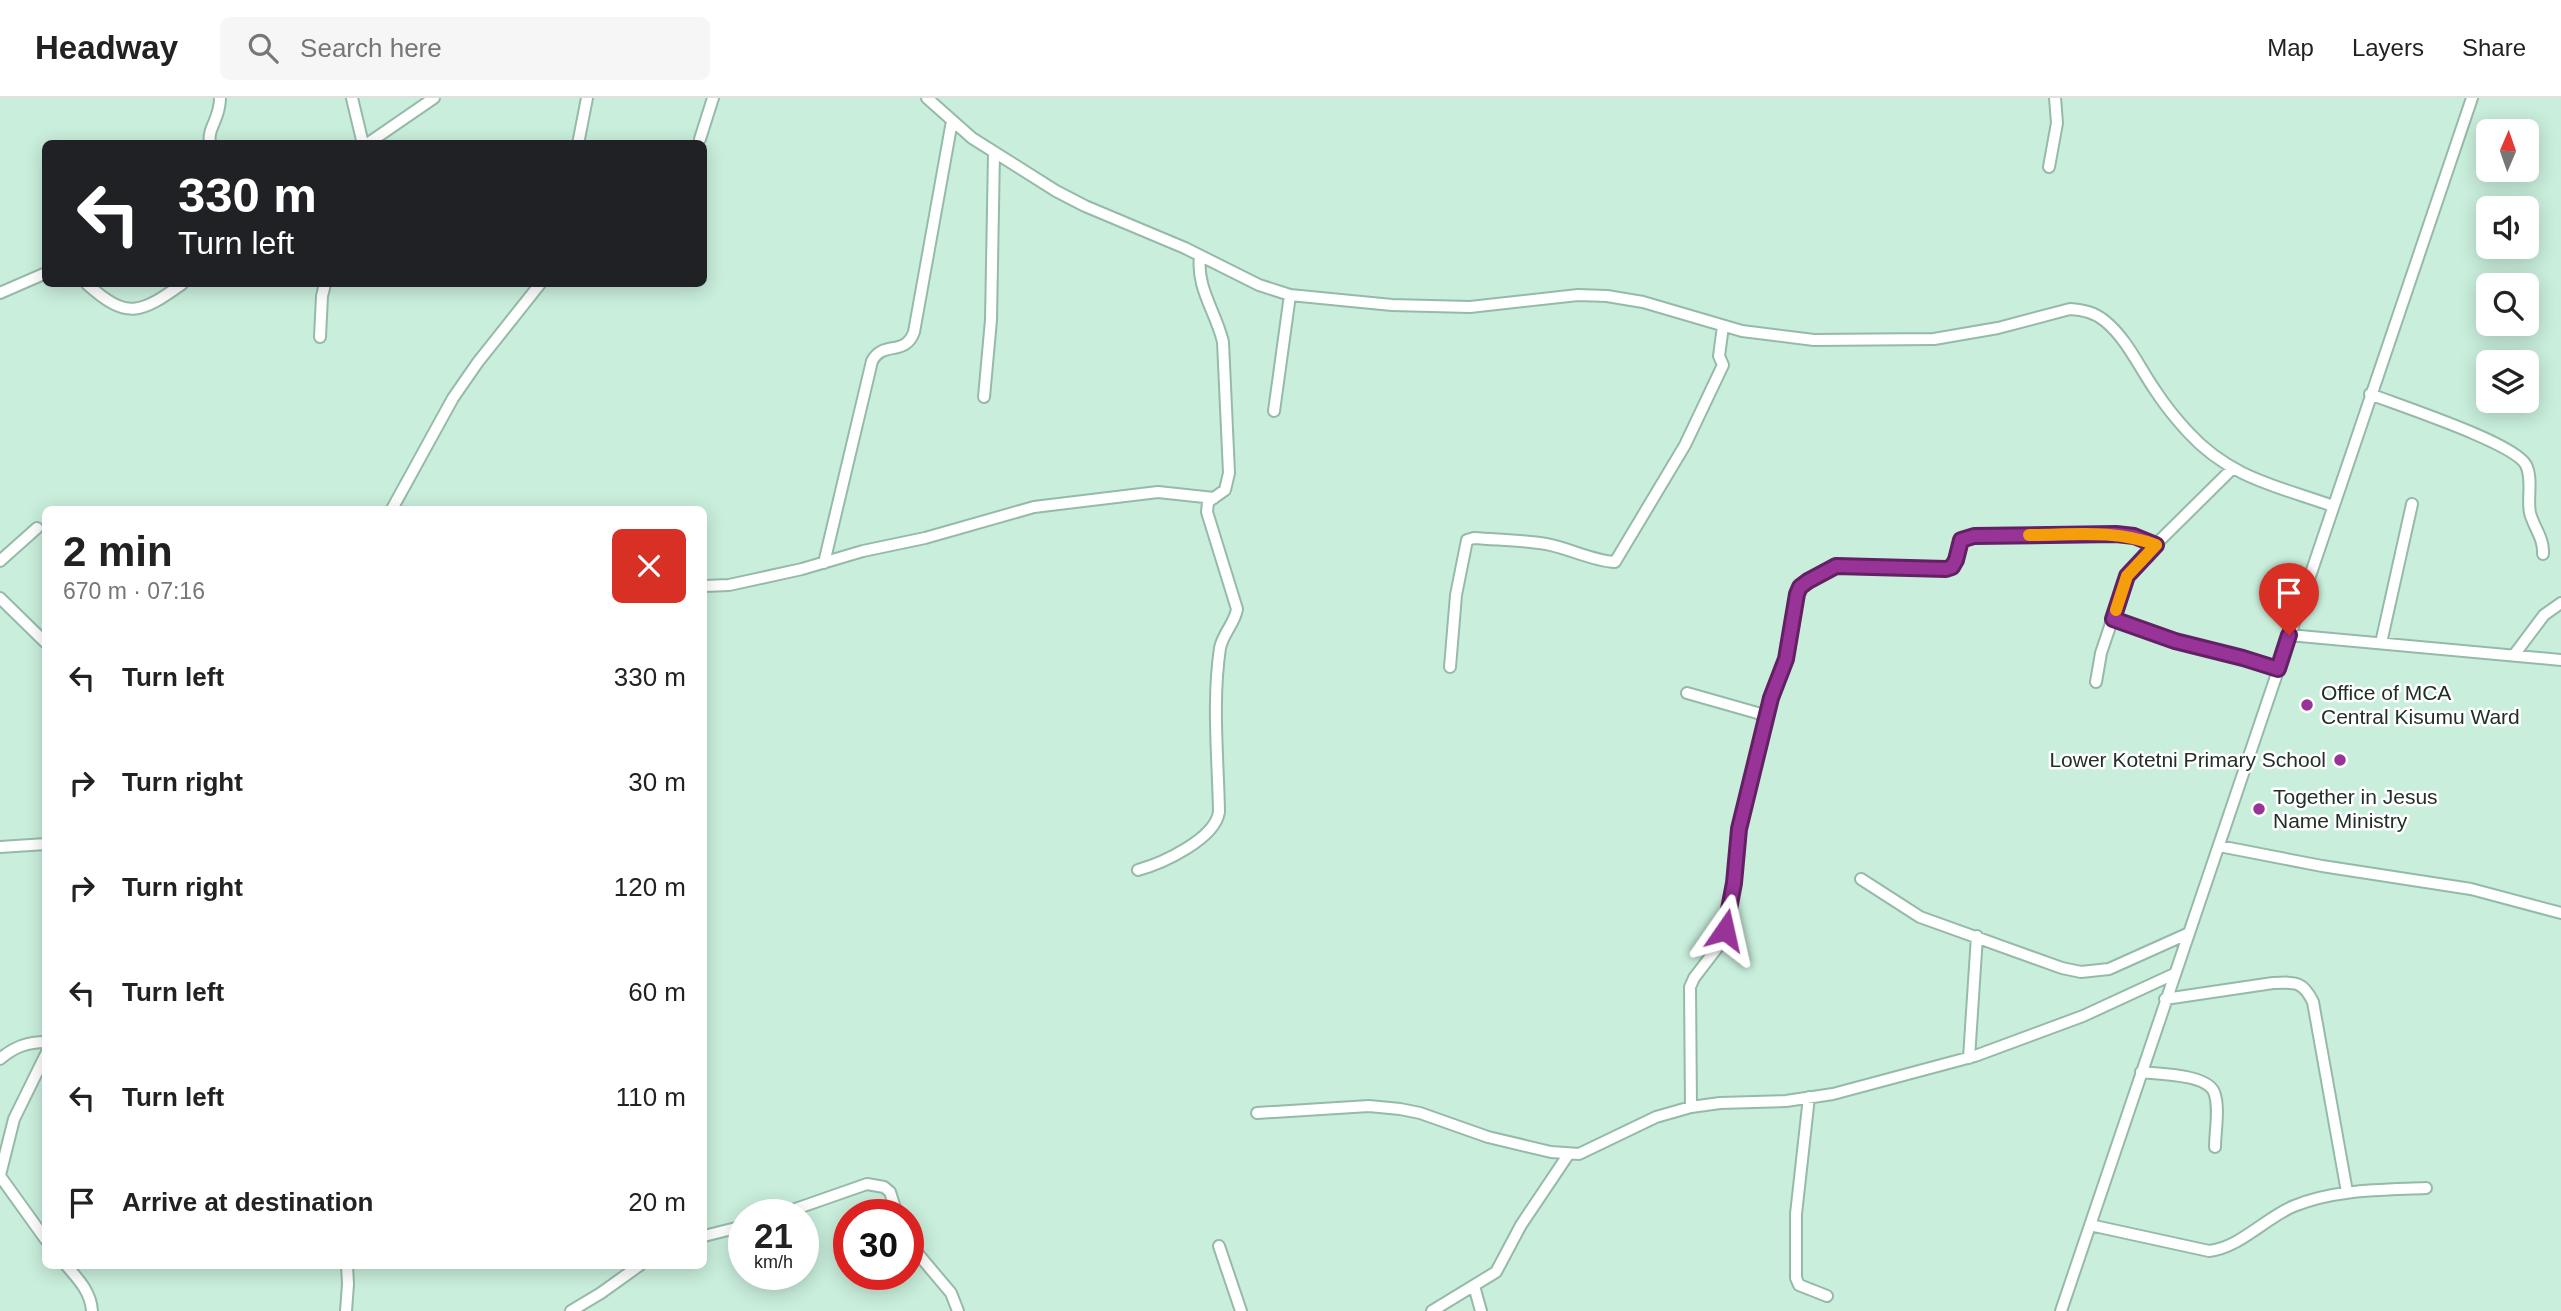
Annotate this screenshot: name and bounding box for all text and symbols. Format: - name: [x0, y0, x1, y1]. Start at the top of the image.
- search box: [220, 17, 710, 80]
- text: Headway: [35, 29, 178, 66]
- icon: search: [244, 29, 282, 67]
- text: Search here: [300, 33, 442, 63]
- text: Map: [2267, 34, 2314, 61]
- text: Layers: [2352, 34, 2424, 61]
- text: Share: [2462, 34, 2526, 61]
- north arrow: [2476, 119, 2539, 182]
- map controls: [2476, 119, 2539, 413]
- icon: left: [63, 168, 154, 259]
- text: 330 m: [178, 168, 317, 222]
- button: sound: [2476, 196, 2539, 259]
- text: Turn left: [178, 225, 294, 261]
- button: search: [2476, 273, 2539, 336]
- button: layers: [2476, 350, 2539, 413]
- text: 2 min: [63, 528, 173, 575]
- button: close: [612, 529, 686, 603]
- pin: [2259, 563, 2319, 635]
- icon: arrive: [2270, 574, 2308, 612]
- text: 670 m · 07:16: [63, 578, 205, 604]
- icon: left: [63, 659, 101, 697]
- text: Turn left: [122, 662, 224, 692]
- text: 330 m: [614, 662, 686, 692]
- place label: Office of MCA Central Kisumu Ward: [2321, 681, 2520, 728]
- marker: Office of MCA Central Kisumu Ward: [2299, 697, 2315, 713]
- place label: Lower Kotetni Primary School: [2049, 748, 2326, 771]
- marker: Lower Kotetni Primary School: [2332, 752, 2348, 768]
- icon: right: [63, 764, 101, 802]
- text: Turn right: [122, 767, 243, 797]
- text: 30 m: [628, 767, 686, 797]
- place label: Together in Jesus Name Ministry: [2273, 785, 2438, 832]
- marker: Together in Jesus Name Ministry: [2251, 801, 2267, 817]
- icon: right: [63, 869, 101, 907]
- text: Turn right: [122, 872, 243, 902]
- text: 120 m: [614, 872, 686, 902]
- position arrow: [1688, 893, 1762, 967]
- icon: left: [63, 974, 101, 1012]
- text: Turn left: [122, 977, 224, 1007]
- text: 60 m: [628, 977, 686, 1007]
- icon: left: [63, 1079, 101, 1117]
- text: Turn left: [122, 1082, 224, 1112]
- text: 110 m: [616, 1082, 686, 1112]
- icon: arrive: [63, 1184, 101, 1222]
- text: Arrive at destination: [122, 1187, 373, 1217]
- text: 20 m: [628, 1187, 686, 1217]
- speed limit sign: 30: [833, 1199, 924, 1290]
- text: 21: [754, 1216, 793, 1255]
- text: km/h: [754, 1252, 793, 1272]

